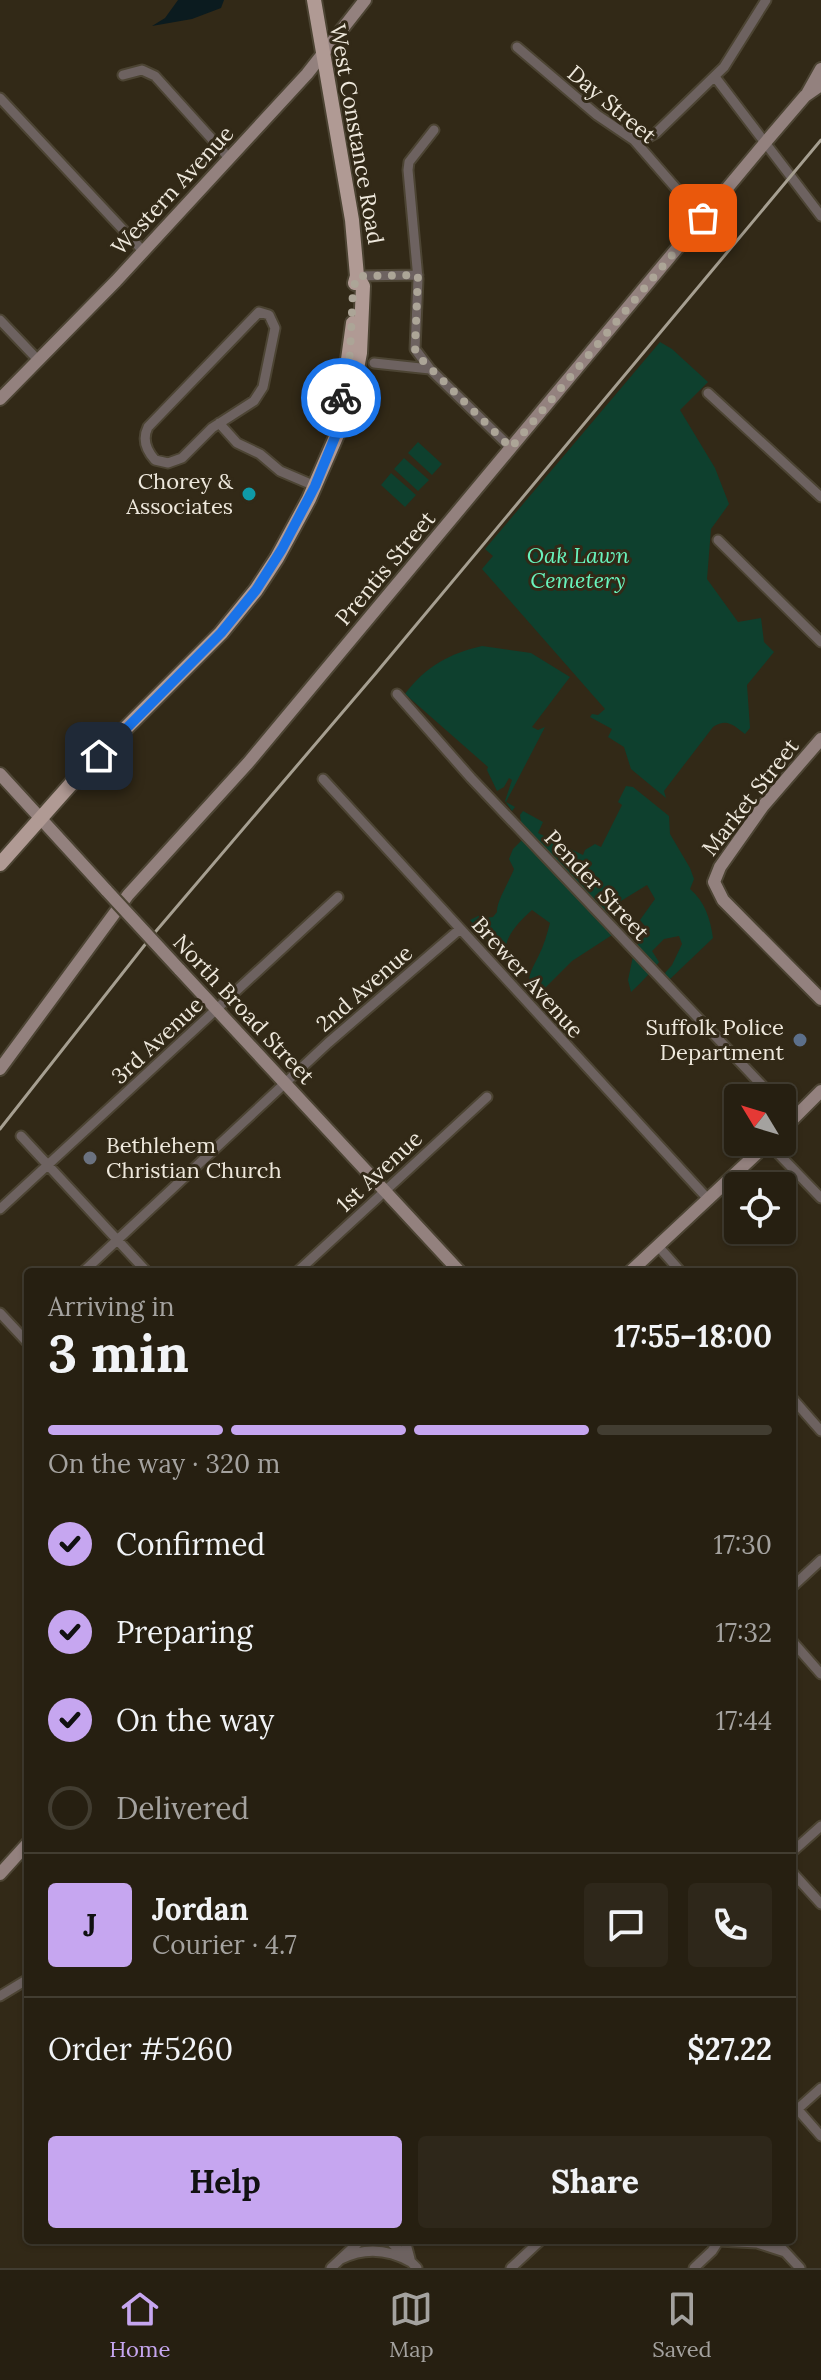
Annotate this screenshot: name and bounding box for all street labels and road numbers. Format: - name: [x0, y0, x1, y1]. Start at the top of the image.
- street label: West Constance Road: [324, 22, 390, 246]
- street label: Day Street: [562, 59, 662, 149]
- street label: Western Avenue: [105, 119, 239, 261]
- street label: Prentis Street: [329, 505, 441, 631]
- street label: Market Street: [696, 732, 805, 861]
- street label: Pender Street: [539, 824, 656, 947]
- street label: Brewer Avenue: [466, 910, 590, 1044]
- street label: North Broad Street: [167, 928, 321, 1090]
- street label: 2nd Avenue: [310, 938, 418, 1038]
- street label: 3rd Avenue: [105, 990, 209, 1090]
- street label: 1st Avenue: [330, 1124, 428, 1218]

